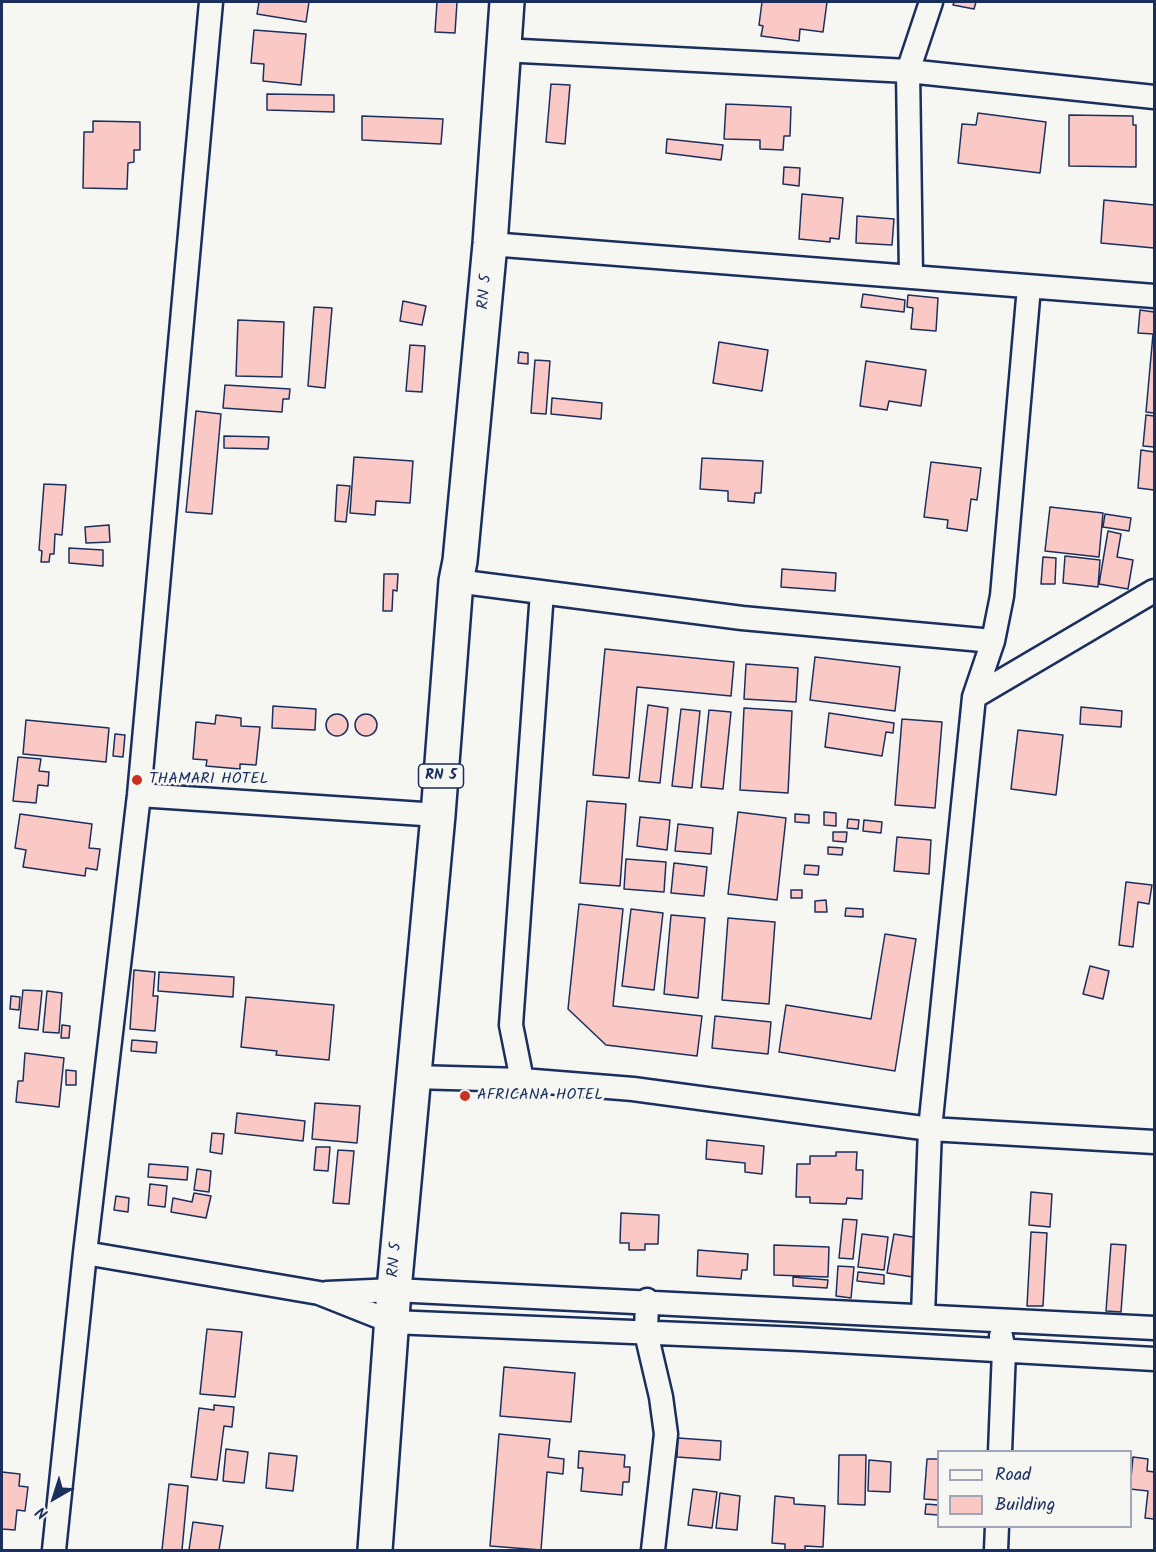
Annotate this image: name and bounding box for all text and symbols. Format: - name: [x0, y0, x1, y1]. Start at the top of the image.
- street label: RN 5: [475, 274, 497, 310]
- road number: RN 5: [418, 764, 464, 788]
- place label: THAMARI HOTEL: [149, 770, 268, 790]
- marker: THAMARI HOTEL: [130, 773, 144, 787]
- place label: AFRICANA HOTEL: [477, 1086, 603, 1106]
- marker: AFRICANA HOTEL: [458, 1089, 472, 1103]
- street label: RN 5: [385, 1242, 407, 1278]
- legend: [937, 1450, 1132, 1528]
- text: Road: [995, 1461, 1031, 1490]
- north arrow: [24, 1468, 84, 1528]
- text: Building: [995, 1491, 1055, 1520]
- text: N: [31, 1499, 54, 1525]

